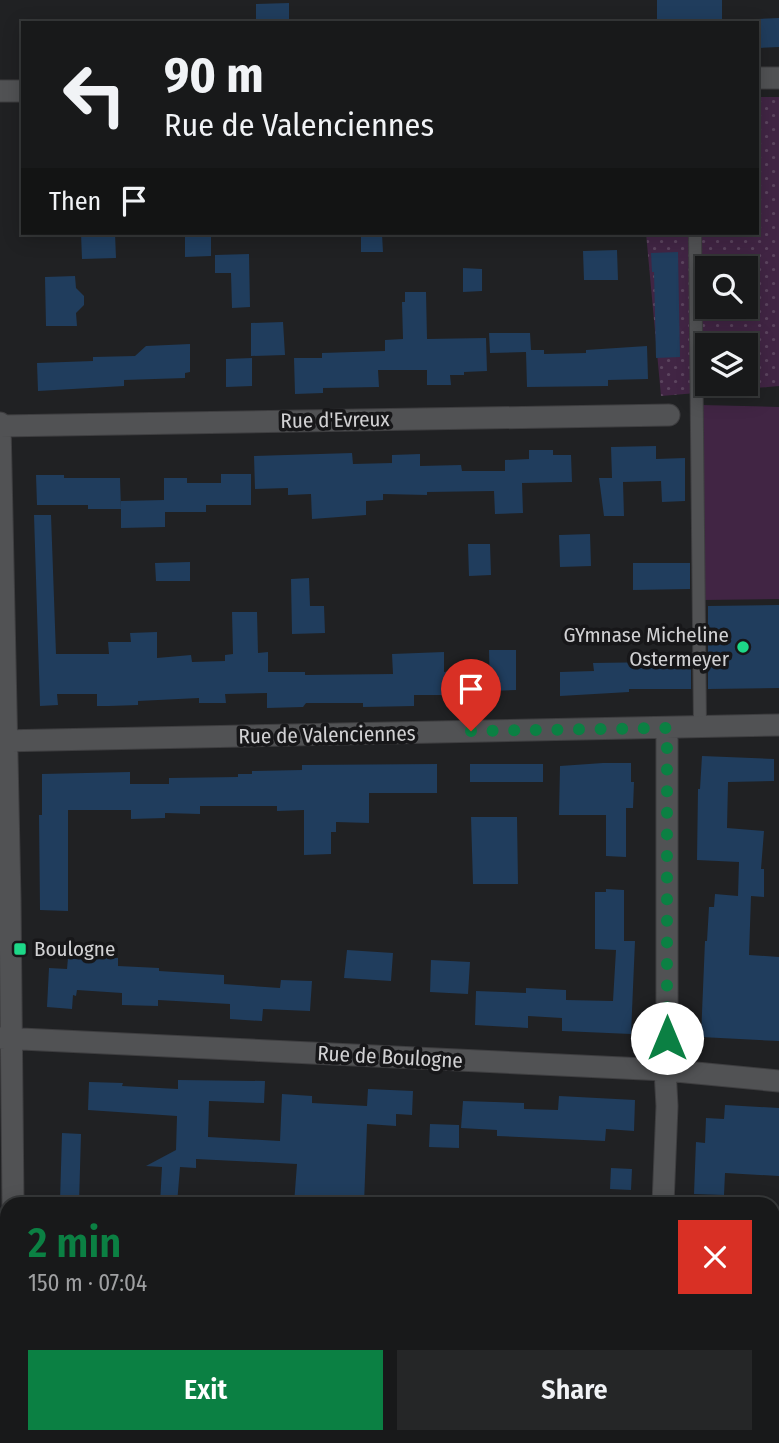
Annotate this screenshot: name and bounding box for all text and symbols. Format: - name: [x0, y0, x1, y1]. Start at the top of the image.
- text: 90 m: [164, 46, 264, 105]
- icon: left: [49, 49, 140, 140]
- text: Rue de Valenciennes: [164, 106, 434, 144]
- icon: arrive: [115, 182, 153, 220]
- text: Then: [49, 186, 101, 217]
- map controls: [695, 256, 758, 396]
- button: search: [695, 256, 758, 319]
- button: layers: [695, 333, 758, 396]
- street label: Rue d'Evreux: [280, 406, 391, 434]
- place label: GYmnase Micheline Ostermeyer: [563, 622, 730, 672]
- marker: GYmnase Micheline Ostermeyer: [735, 639, 751, 655]
- pin: [441, 659, 501, 731]
- icon: arrive: [452, 670, 490, 708]
- street label: Rue de Valenciennes: [238, 720, 416, 750]
- place label: Boulogne: [34, 936, 115, 962]
- marker: Boulogne: [12, 941, 28, 957]
- position arrow: [630, 1001, 704, 1075]
- street label: Rue de Boulogne: [317, 1040, 463, 1074]
- text: 2 min: [28, 1218, 121, 1268]
- button: close: [678, 1220, 752, 1294]
- text: 150 m · 07:04: [28, 1269, 147, 1297]
- button: Exit: [28, 1350, 383, 1430]
- button: Share: [397, 1350, 752, 1430]

